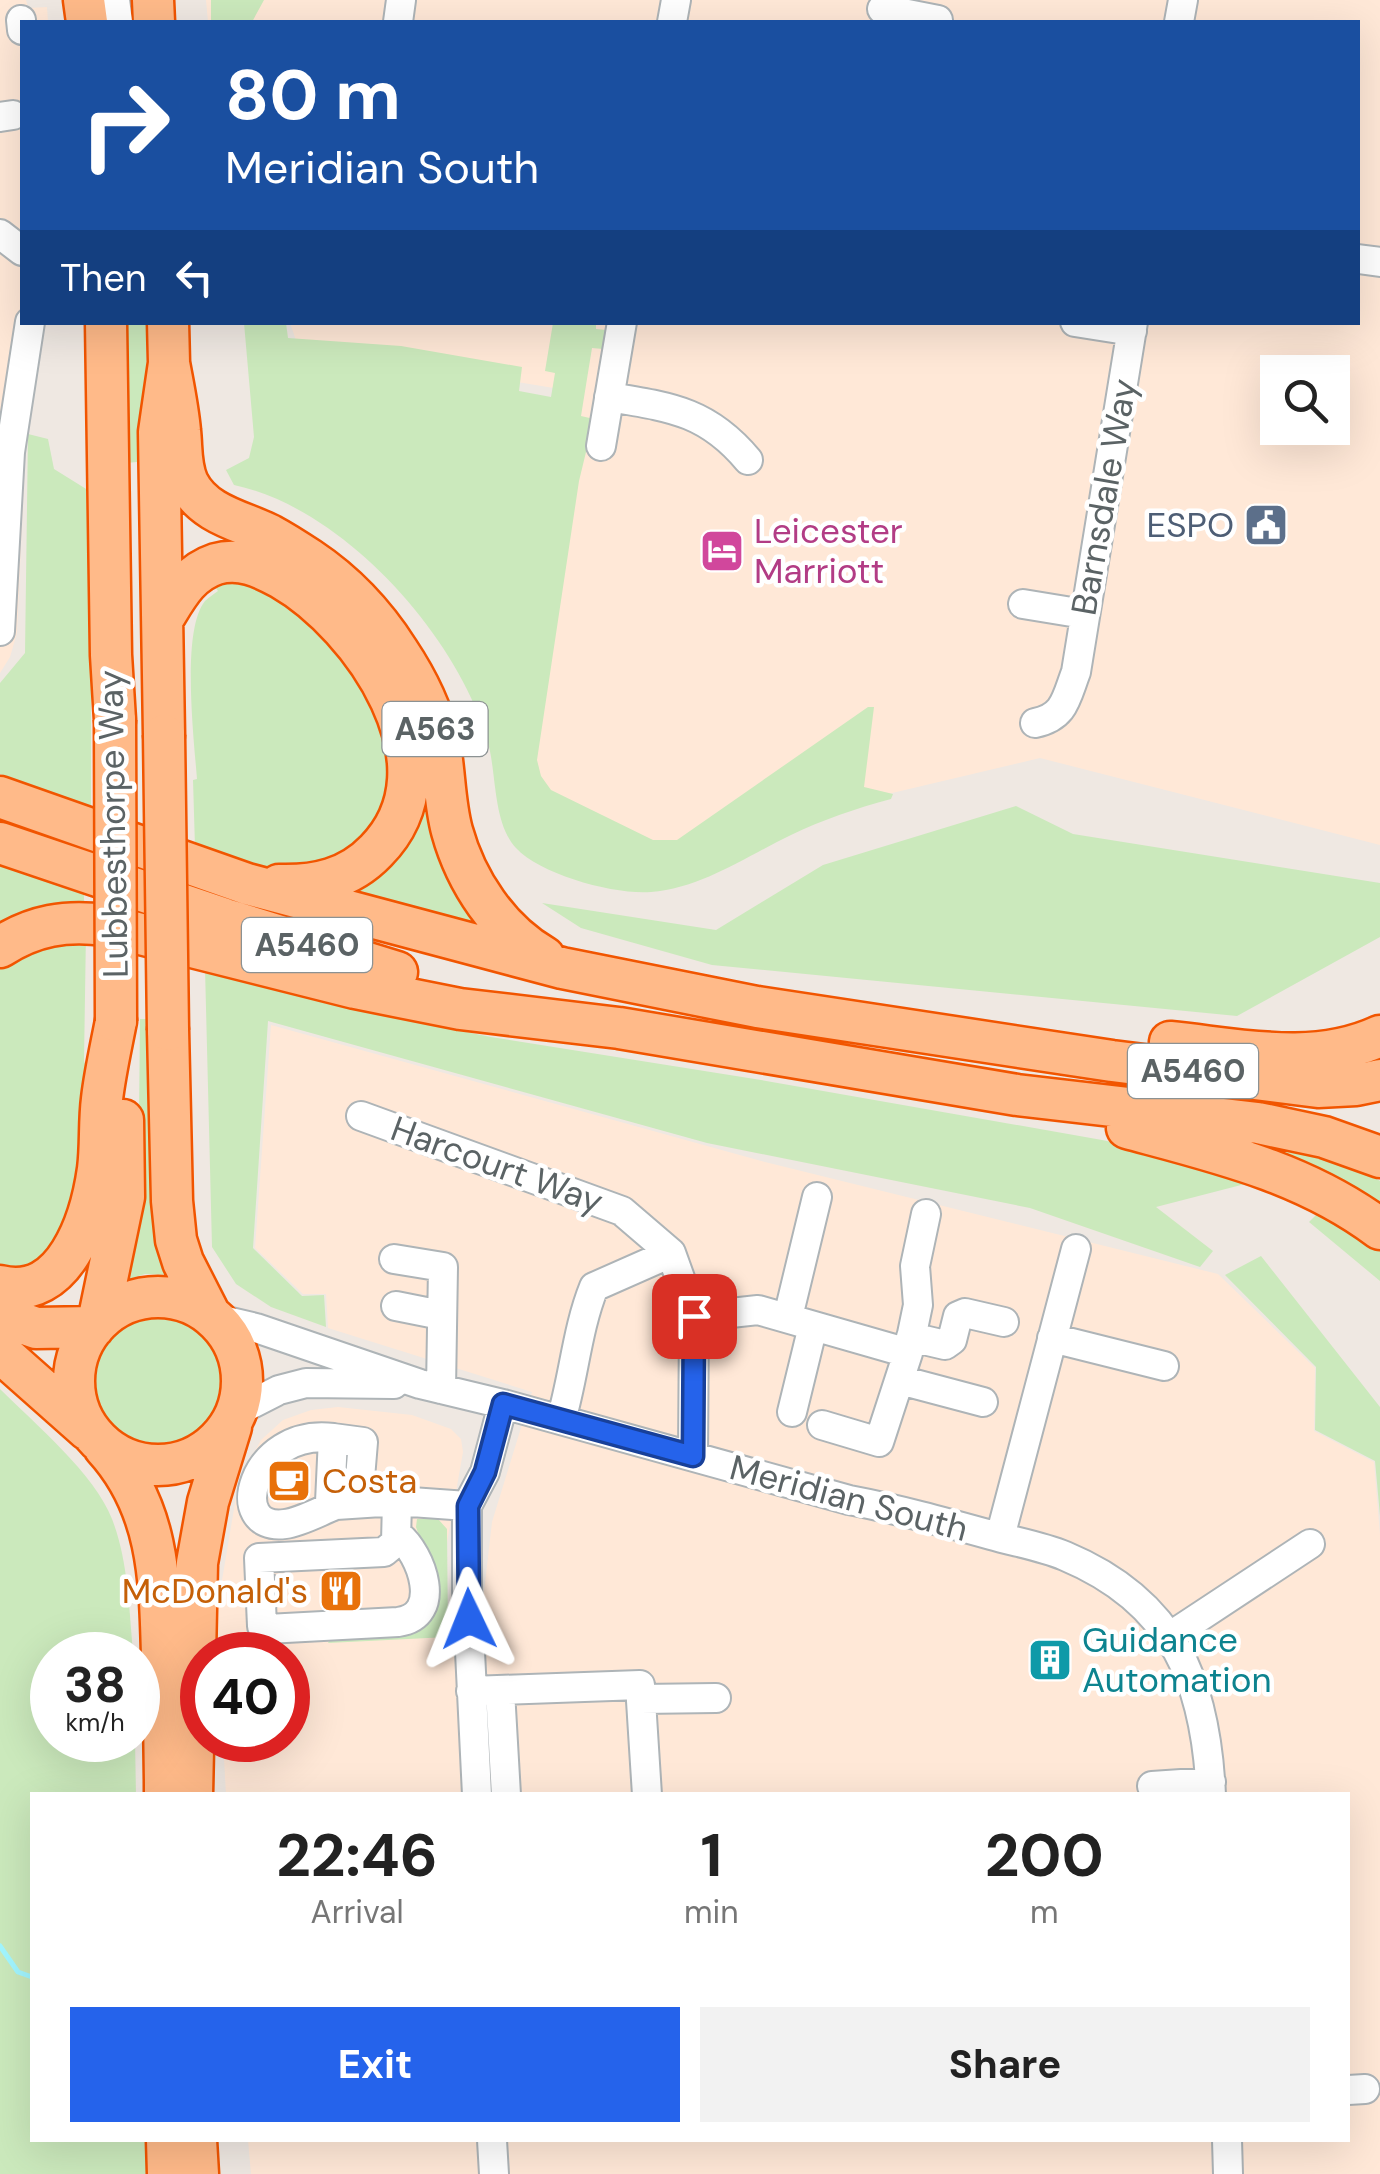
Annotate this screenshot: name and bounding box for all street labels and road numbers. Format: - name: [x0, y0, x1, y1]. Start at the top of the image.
- street label: Barnsdale Way: [1061, 375, 1147, 619]
- street label: Lubbesthorpe Way: [87, 670, 139, 978]
- road number: A563: [382, 702, 488, 756]
- road number: A5460: [242, 918, 372, 972]
- road number: A5460: [1128, 1044, 1258, 1098]
- street label: Harcourt Way: [385, 1105, 609, 1225]
- street label: Meridian South: [725, 1444, 973, 1552]

